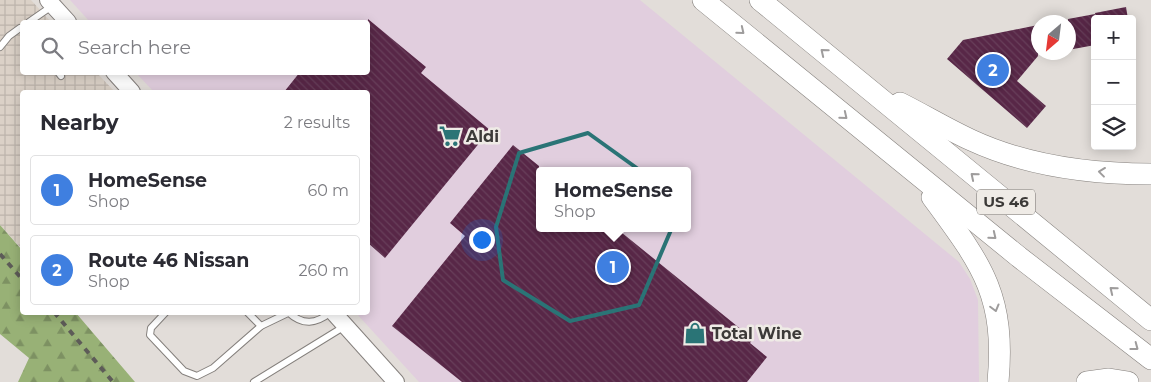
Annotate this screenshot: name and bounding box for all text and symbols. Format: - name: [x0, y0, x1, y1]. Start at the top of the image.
- north arrow: [1031, 15, 1076, 60]
- map controls: [1091, 15, 1136, 150]
- button: +: [1091, 15, 1136, 60]
- search box: [20, 20, 370, 75]
- one-way arrow: [735, 25, 744, 34]
- icon: search: [38, 34, 66, 62]
- text: Search here: [78, 36, 191, 59]
- one-way arrow: [821, 50, 830, 58]
- pin: 2: [977, 51, 1009, 89]
- button: −: [1091, 60, 1136, 105]
- button: layers: [1091, 105, 1136, 150]
- text: Nearby: [40, 110, 119, 135]
- one-way arrow: [838, 110, 847, 118]
- text: 2 results: [284, 113, 350, 132]
- supermarket icon: Aldi: [437, 123, 463, 149]
- place label: Aldi: [465, 127, 499, 146]
- popup: [536, 167, 691, 232]
- one-way arrow: [1098, 167, 1106, 178]
- text: HomeSense: [88, 169, 207, 192]
- one-way arrow: [970, 172, 979, 181]
- text: HomeSense: [554, 179, 673, 202]
- text: 1: [54, 181, 60, 200]
- text: 60 m: [307, 181, 349, 200]
- road number: US 46: [977, 190, 1035, 214]
- text: Shop: [88, 192, 130, 211]
- text: Shop: [554, 202, 595, 221]
- your location: [469, 227, 495, 253]
- one-way arrow: [987, 230, 996, 238]
- pin: 1: [597, 248, 629, 286]
- text: Route 46 Nissan: [88, 249, 249, 272]
- text: 2: [52, 261, 62, 280]
- text: 260 m: [298, 261, 349, 280]
- text: Shop: [88, 272, 130, 291]
- one-way arrow: [1109, 287, 1118, 296]
- one-way arrow: [990, 304, 1000, 312]
- shop icon: Total Wine: [682, 320, 708, 346]
- place label: Total Wine: [712, 324, 802, 343]
- one-way arrow: [1129, 341, 1139, 350]

